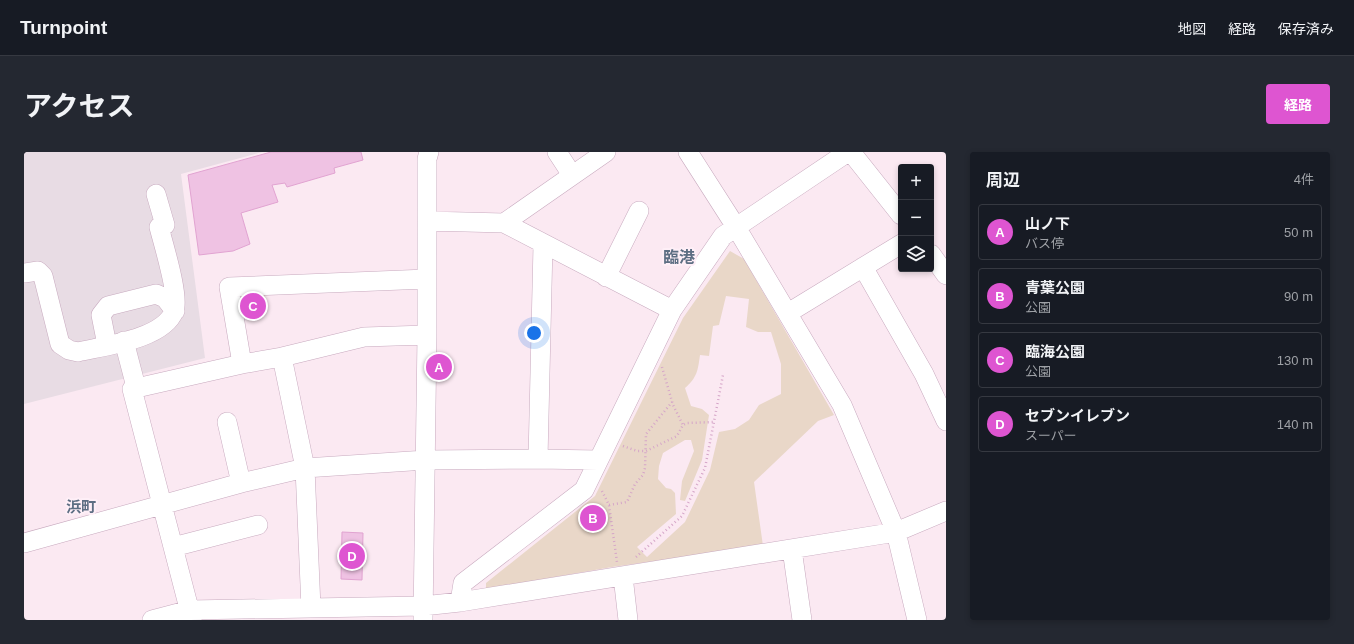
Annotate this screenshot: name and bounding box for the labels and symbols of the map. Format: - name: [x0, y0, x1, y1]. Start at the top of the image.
- district label: 臨港: [663, 249, 695, 266]
- pin: C: [240, 291, 266, 321]
- your location: [524, 323, 544, 343]
- pin: A: [426, 352, 452, 382]
- district label: 浜町: [66, 498, 96, 515]
- pin: B: [580, 503, 606, 533]
- pin: D: [339, 541, 365, 571]

